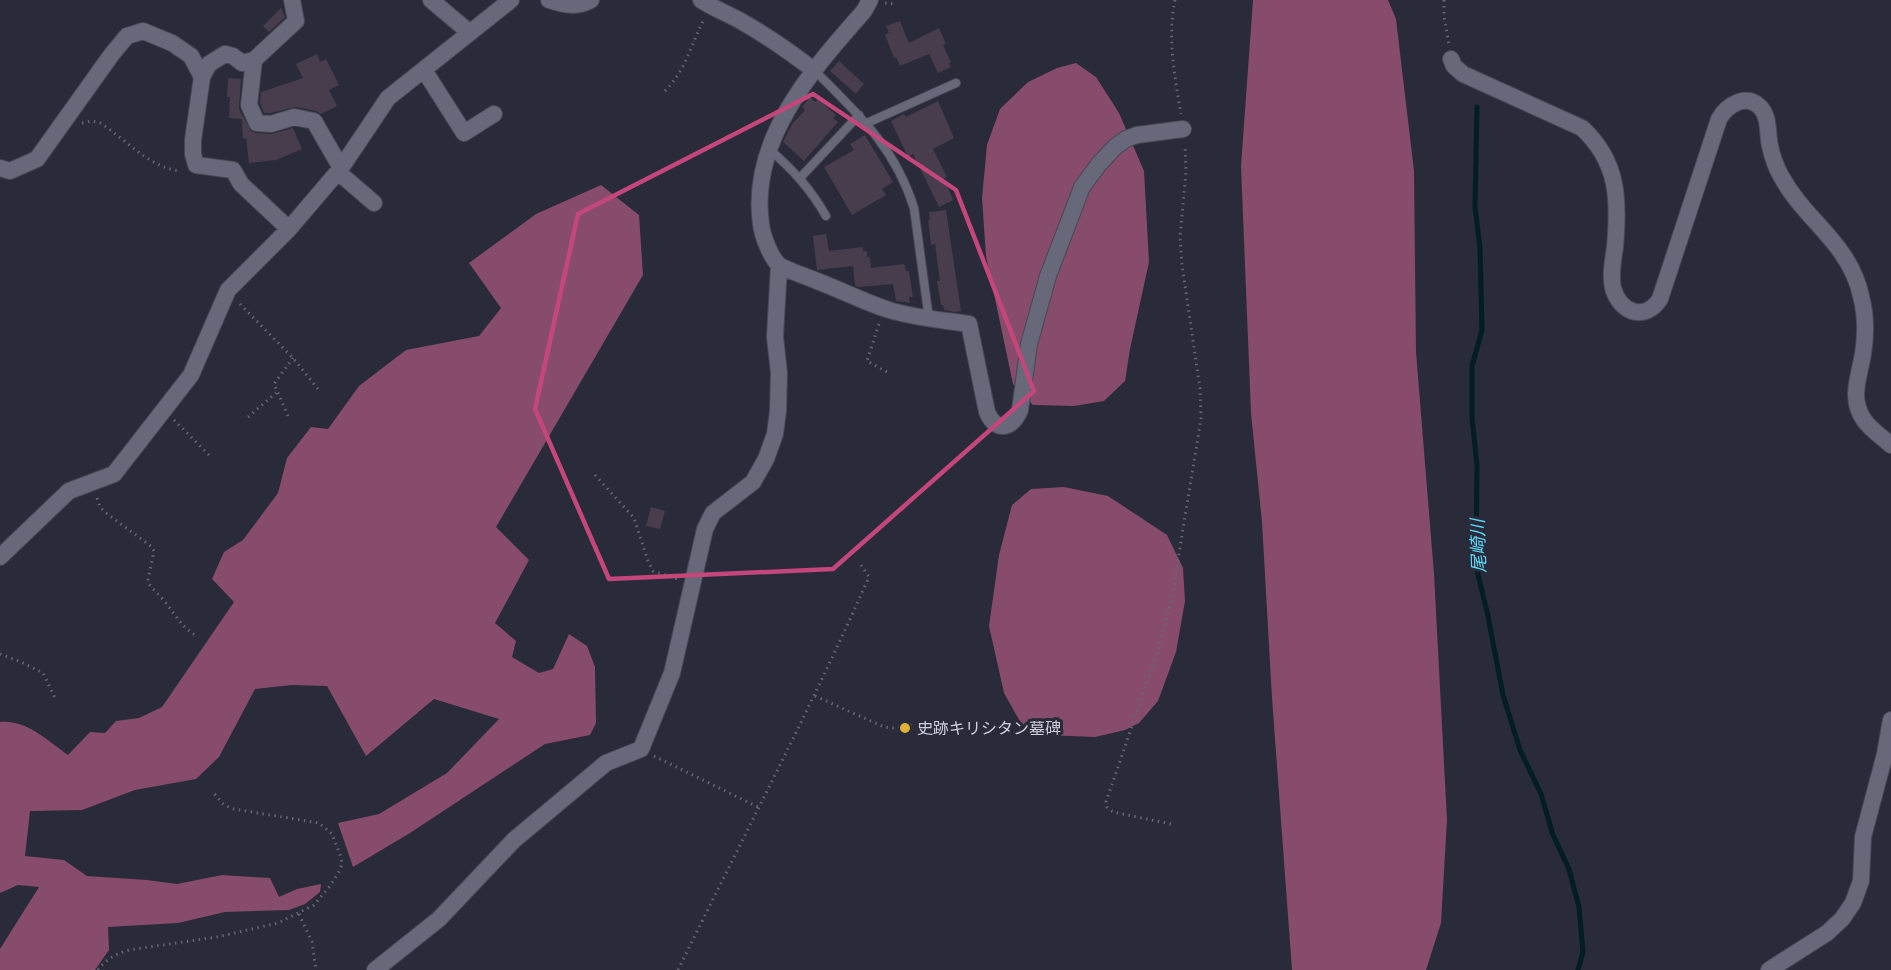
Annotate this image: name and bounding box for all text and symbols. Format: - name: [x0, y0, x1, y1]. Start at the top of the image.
- water label: 尾崎川: [1466, 517, 1489, 573]
- place label: 史跡キリシタン墓碑: [917, 718, 1061, 738]
- marker: 史跡キリシタン墓碑: [898, 721, 912, 735]

